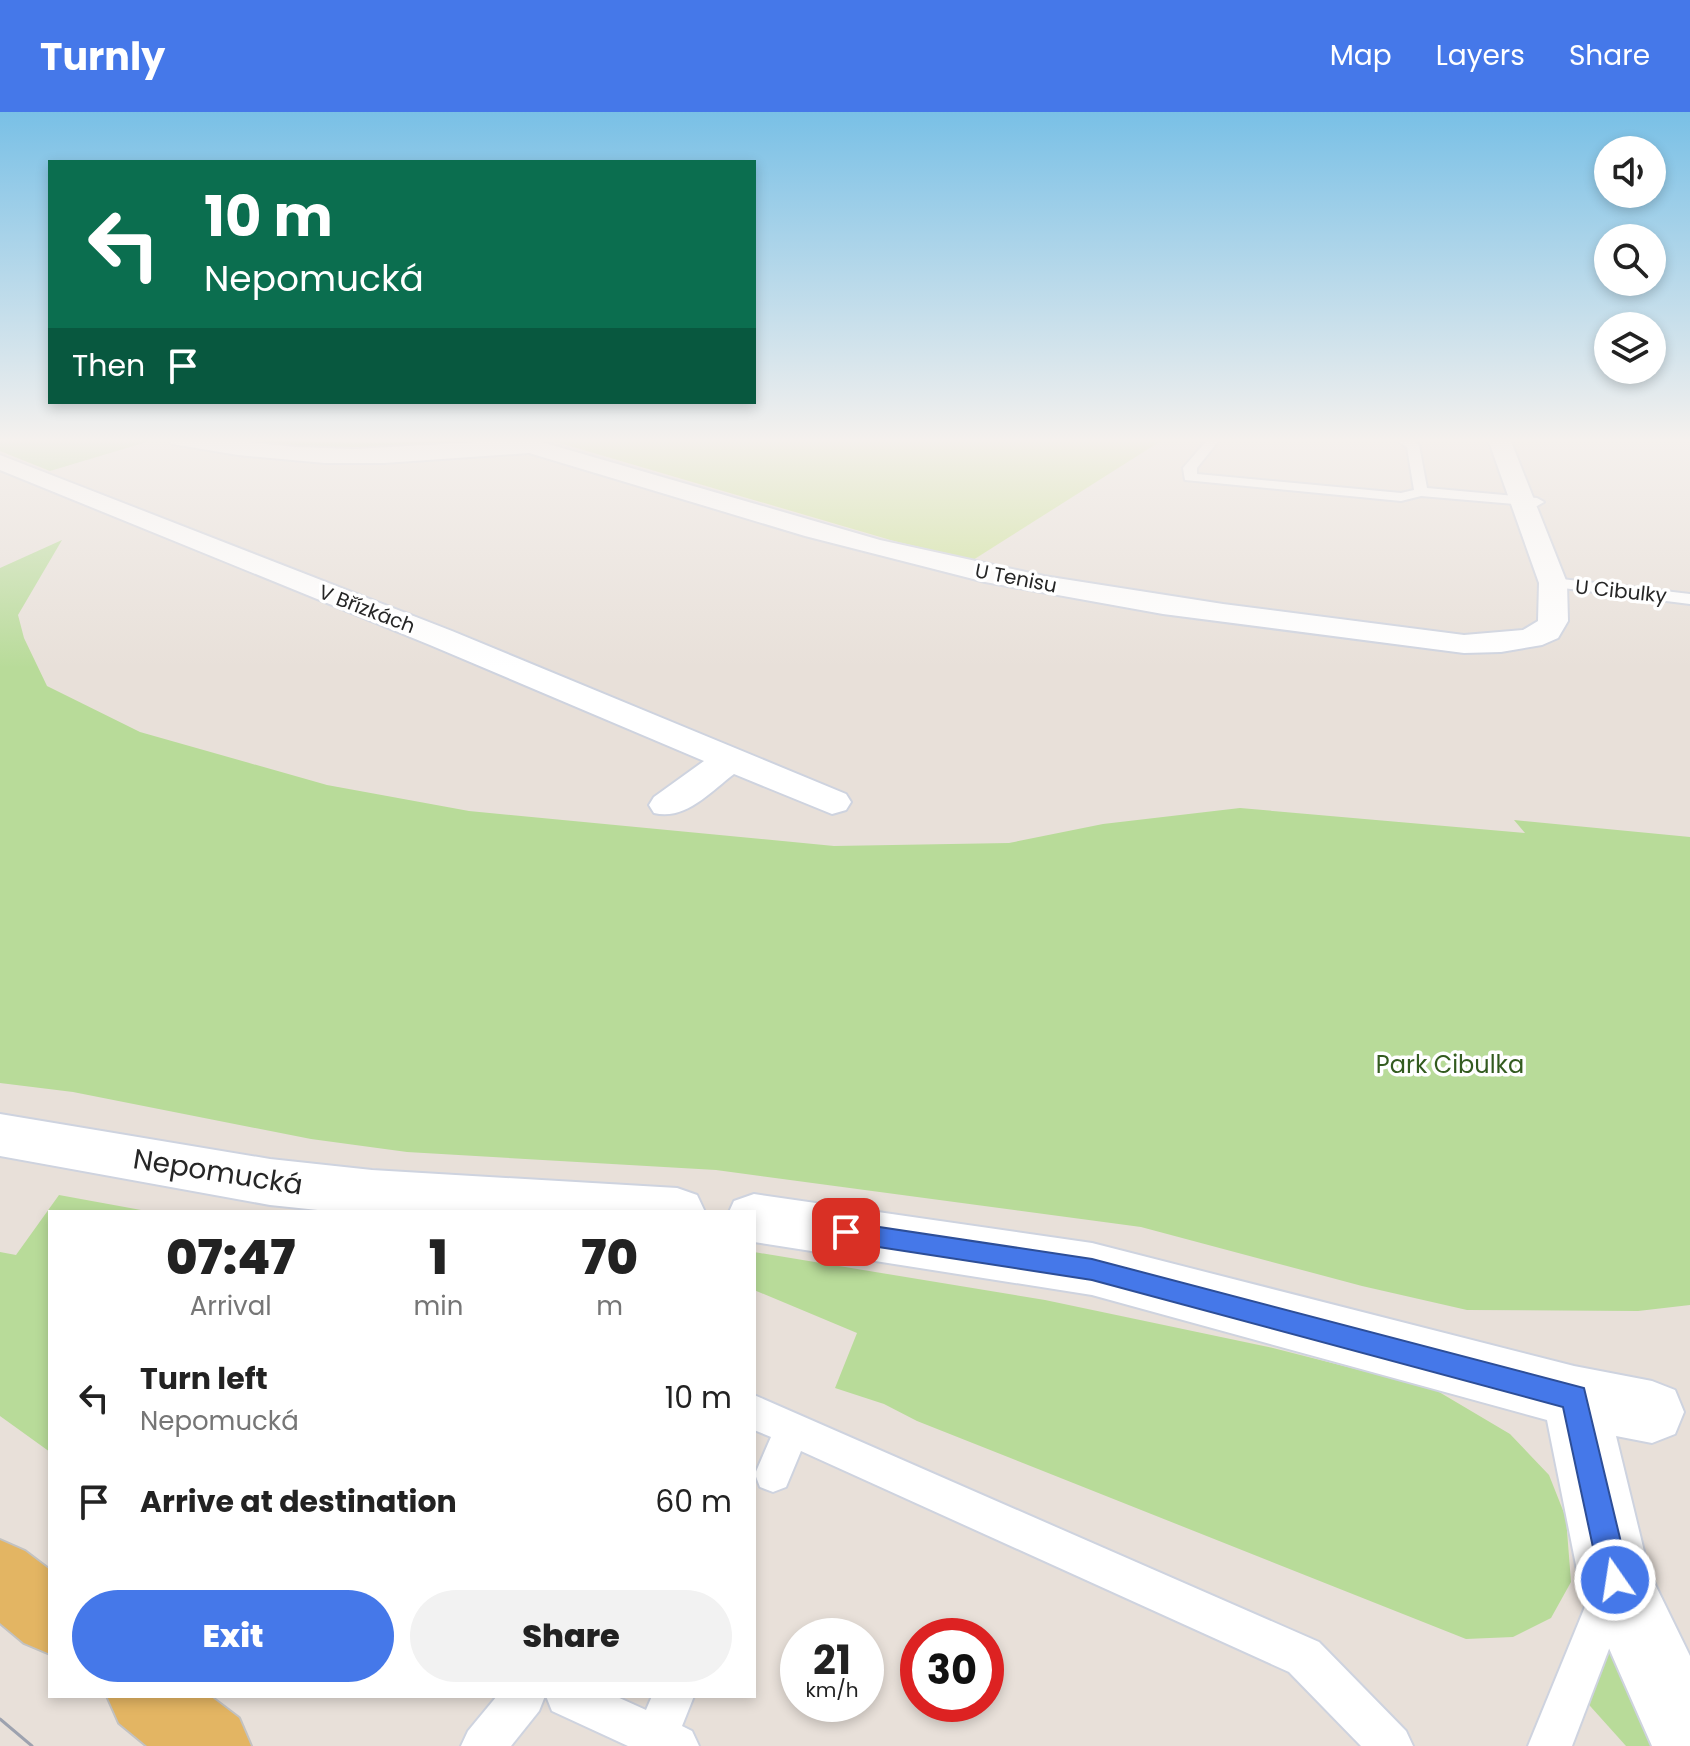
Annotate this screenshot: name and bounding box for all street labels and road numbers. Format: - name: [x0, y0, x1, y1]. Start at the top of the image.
- street label: U Tenisu: [973, 556, 1059, 600]
- street label: U Cibulky: [1574, 572, 1668, 610]
- street label: V Břízkách: [315, 578, 419, 640]
- street label: Nepomucká: [131, 1139, 305, 1205]

